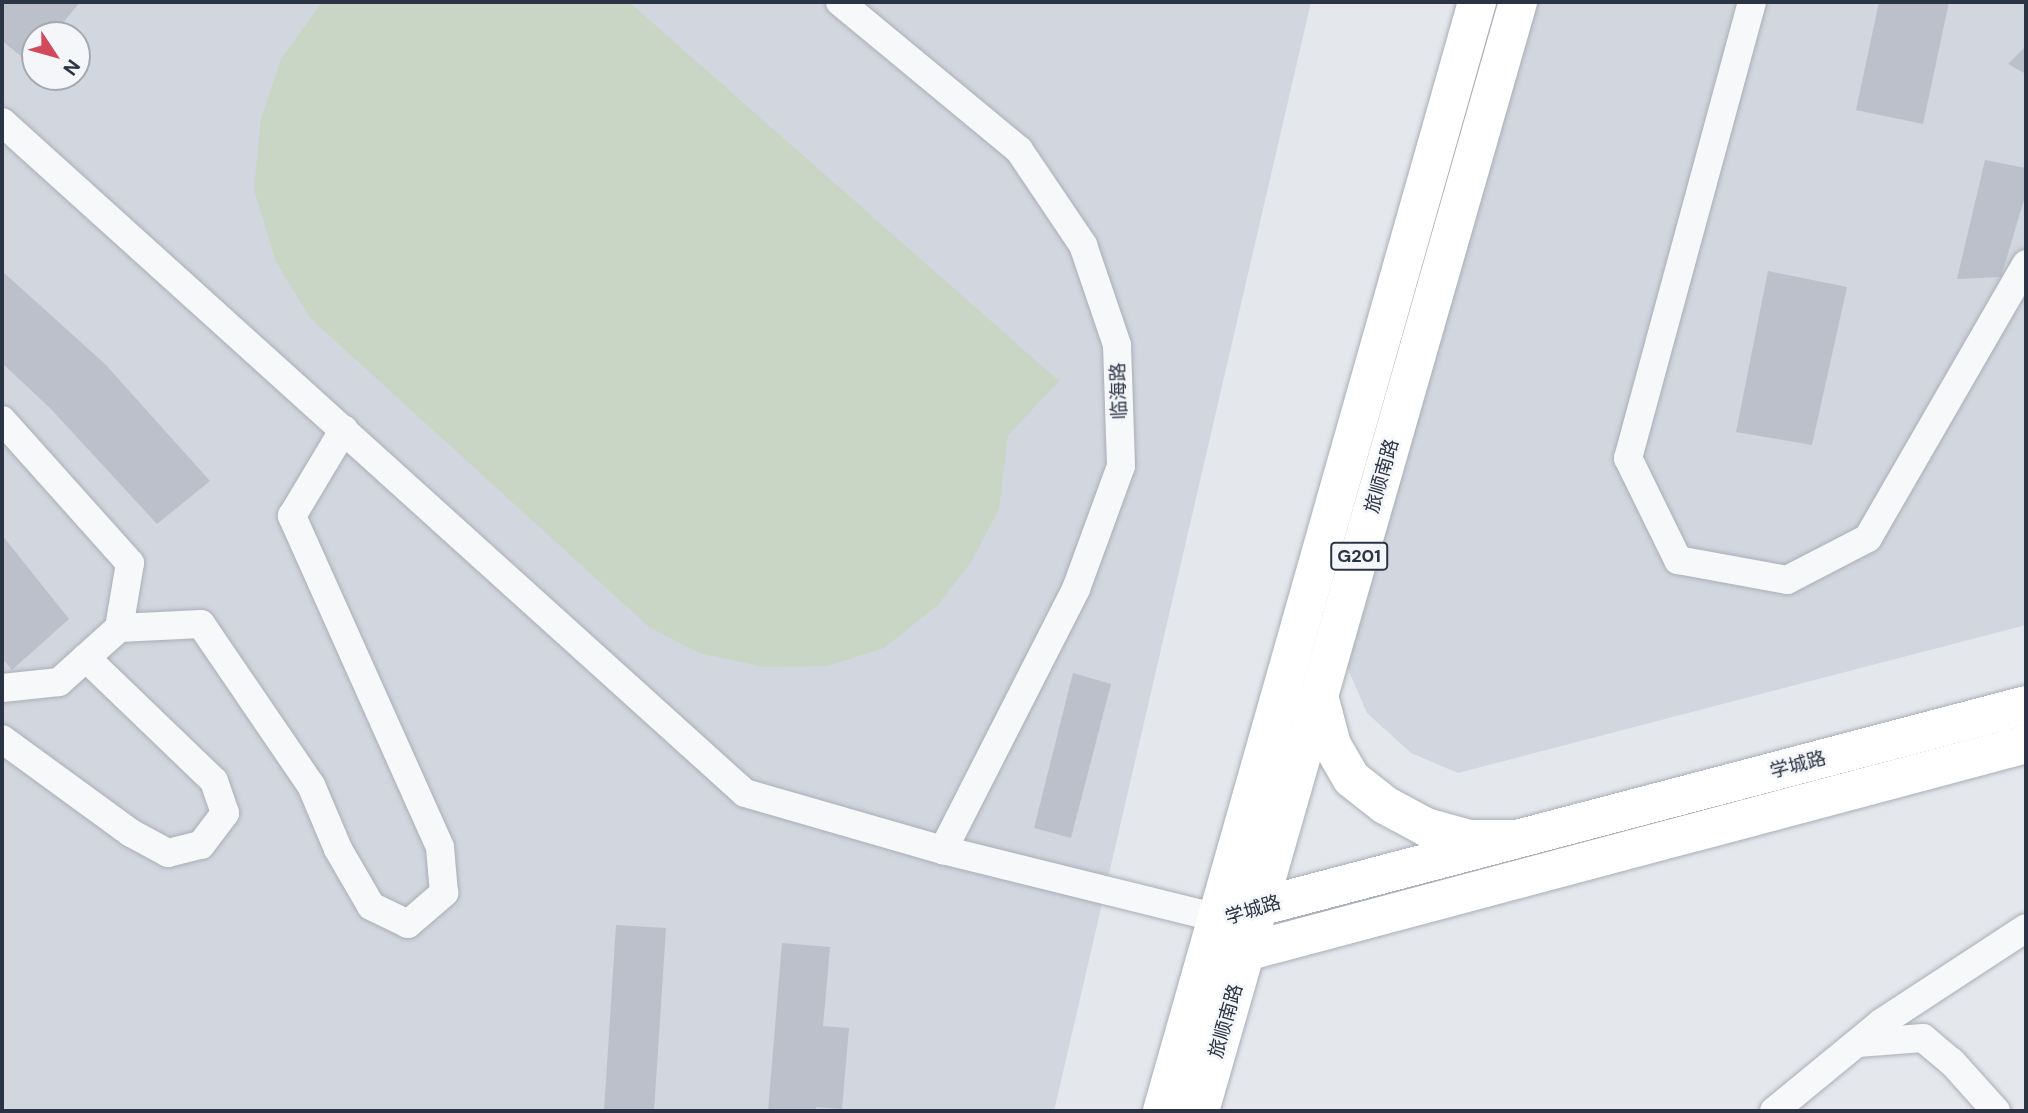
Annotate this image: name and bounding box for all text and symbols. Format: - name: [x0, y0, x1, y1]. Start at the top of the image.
- north arrow: [21, 21, 91, 91]
- text: N: [58, 55, 86, 80]
- street label: 临海路: [1107, 362, 1131, 420]
- street label: 旅顺南路: [1361, 436, 1403, 516]
- road number: G201: [1329, 542, 1389, 570]
- street label: 学城路: [1768, 747, 1828, 783]
- street label: 学城路: [1222, 891, 1284, 929]
- street label: 旅顺南路: [1205, 981, 1247, 1061]

